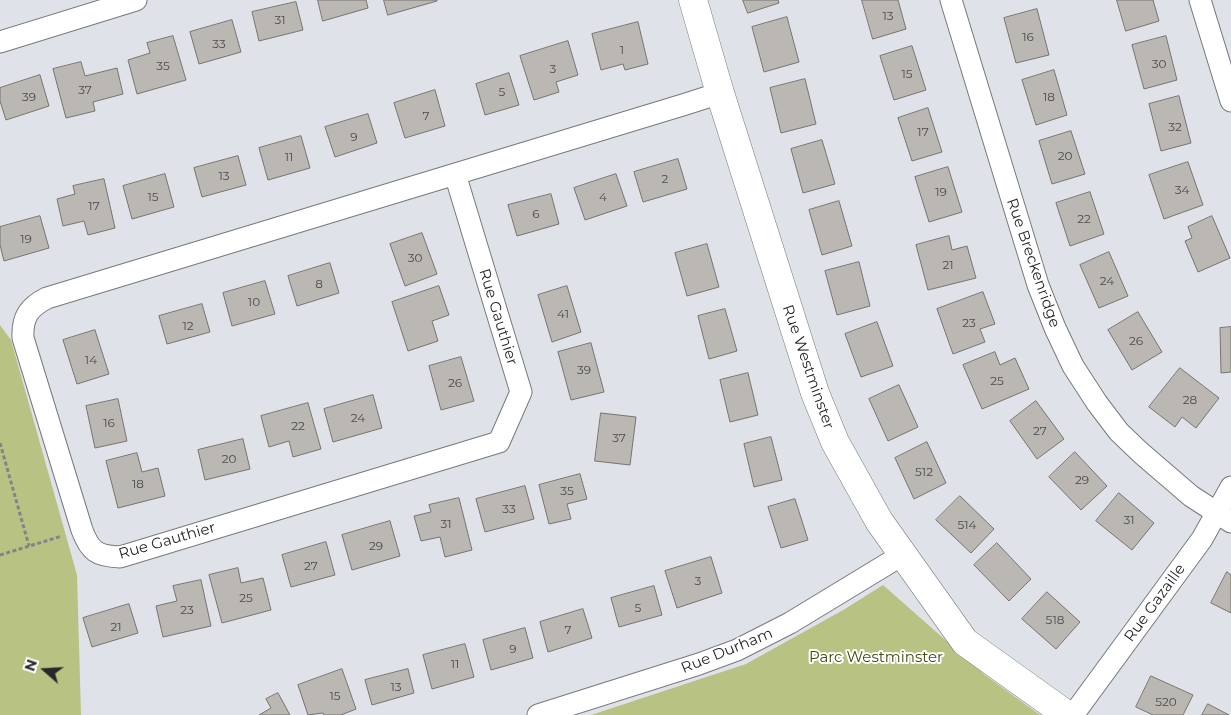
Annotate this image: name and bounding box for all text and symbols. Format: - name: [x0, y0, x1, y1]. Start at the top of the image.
- house number: 13: [882, 9, 894, 23]
- house number: 31: [274, 13, 286, 27]
- house number: 16: [1022, 30, 1034, 44]
- house number: 33: [212, 37, 226, 51]
- house number: 1: [620, 43, 624, 57]
- house number: 30: [1152, 57, 1166, 71]
- house number: 35: [156, 59, 170, 73]
- house number: 3: [550, 62, 556, 76]
- house number: 15: [901, 67, 913, 81]
- house number: 37: [78, 83, 92, 97]
- house number: 5: [499, 85, 505, 99]
- house number: 39: [22, 90, 36, 104]
- house number: 18: [1043, 90, 1055, 104]
- house number: 7: [422, 109, 430, 123]
- house number: 32: [1168, 120, 1182, 134]
- house number: 17: [917, 125, 929, 139]
- house number: 9: [350, 130, 358, 144]
- house number: 20: [1058, 149, 1072, 163]
- house number: 11: [285, 150, 293, 164]
- house number: 13: [218, 169, 230, 183]
- house number: 2: [662, 172, 668, 186]
- house number: 34: [1175, 183, 1189, 197]
- house number: 19: [935, 185, 947, 199]
- house number: 15: [147, 190, 159, 204]
- house number: 4: [599, 190, 607, 204]
- street label: Rue Breckenridge: [1002, 196, 1064, 330]
- house number: 17: [88, 199, 100, 213]
- house number: 6: [532, 207, 540, 221]
- house number: 22: [1077, 212, 1091, 226]
- house number: 19: [20, 232, 32, 246]
- house number: 30: [408, 251, 422, 265]
- house number: 21: [942, 258, 954, 272]
- street label: Rue Gauthier: [475, 267, 521, 367]
- house number: 24: [1100, 274, 1114, 288]
- house number: 8: [315, 277, 323, 291]
- house number: 10: [248, 295, 260, 309]
- street label: Rue Westminster: [778, 302, 838, 432]
- house number: 41: [557, 307, 569, 321]
- house number: 23: [962, 316, 976, 330]
- house number: 12: [182, 319, 194, 333]
- house number: 26: [1129, 334, 1143, 348]
- house number: 14: [85, 353, 97, 367]
- house number: 39: [577, 363, 591, 377]
- house number: 25: [990, 374, 1004, 388]
- house number: 26: [448, 376, 462, 390]
- house number: 28: [1183, 393, 1197, 407]
- house number: 24: [351, 411, 365, 425]
- house number: 16: [103, 416, 115, 430]
- house number: 22: [291, 419, 305, 433]
- house number: 27: [1033, 424, 1047, 438]
- house number: 37: [612, 431, 626, 445]
- house number: 20: [222, 452, 236, 466]
- house number: 512: [915, 465, 933, 479]
- house number: 29: [1075, 473, 1089, 487]
- house number: 18: [132, 477, 144, 491]
- house number: 35: [560, 484, 574, 498]
- house number: 33: [502, 502, 516, 516]
- house number: 31: [1123, 513, 1135, 527]
- house number: 31: [440, 517, 452, 531]
- house number: 514: [957, 518, 977, 532]
- street label: Rue Gauthier: [117, 519, 217, 563]
- house number: 29: [369, 539, 383, 553]
- house number: 27: [304, 559, 318, 573]
- street label: Rue Gazaille: [1121, 560, 1189, 646]
- house number: 3: [695, 574, 701, 588]
- house number: 25: [239, 591, 253, 605]
- house number: 5: [635, 601, 641, 615]
- house number: 23: [180, 603, 194, 617]
- house number: 518: [1046, 613, 1064, 627]
- house number: 21: [110, 620, 122, 634]
- house number: 7: [564, 623, 572, 637]
- street label: Rue Durham: [679, 624, 775, 678]
- house number: 9: [509, 642, 517, 656]
- north arrow: [20, 645, 70, 695]
- park label: Parc Westminster: [809, 649, 943, 667]
- text: N: [20, 657, 41, 673]
- house number: 11: [451, 657, 459, 671]
- house number: 13: [390, 680, 402, 694]
- house number: 15: [329, 689, 341, 703]
- house number: 520: [1155, 695, 1177, 709]

